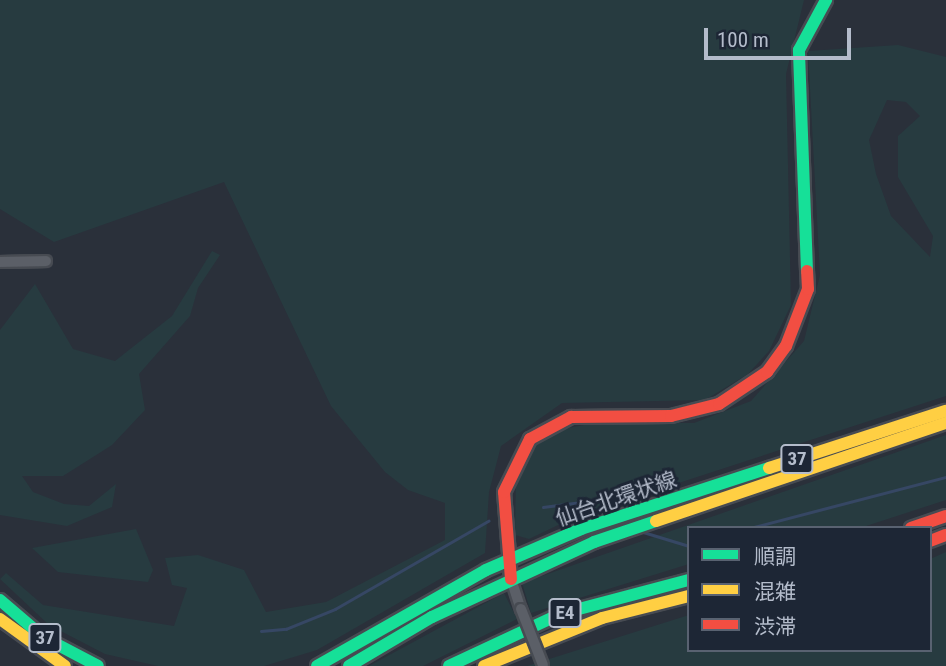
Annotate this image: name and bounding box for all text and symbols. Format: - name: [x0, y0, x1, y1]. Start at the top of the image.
- scale bar: [708, 14, 855, 58]
- text: 100 m: [717, 28, 769, 52]
- road number: 37: [780, 444, 814, 474]
- street label: 仙台北環状線: [552, 467, 680, 531]
- legend: [687, 526, 932, 652]
- text: 順調: [754, 545, 796, 569]
- text: 混雑: [754, 580, 796, 604]
- road number: E4: [548, 598, 582, 628]
- text: 渋滞: [754, 615, 796, 639]
- road number: 37: [28, 622, 62, 653]

